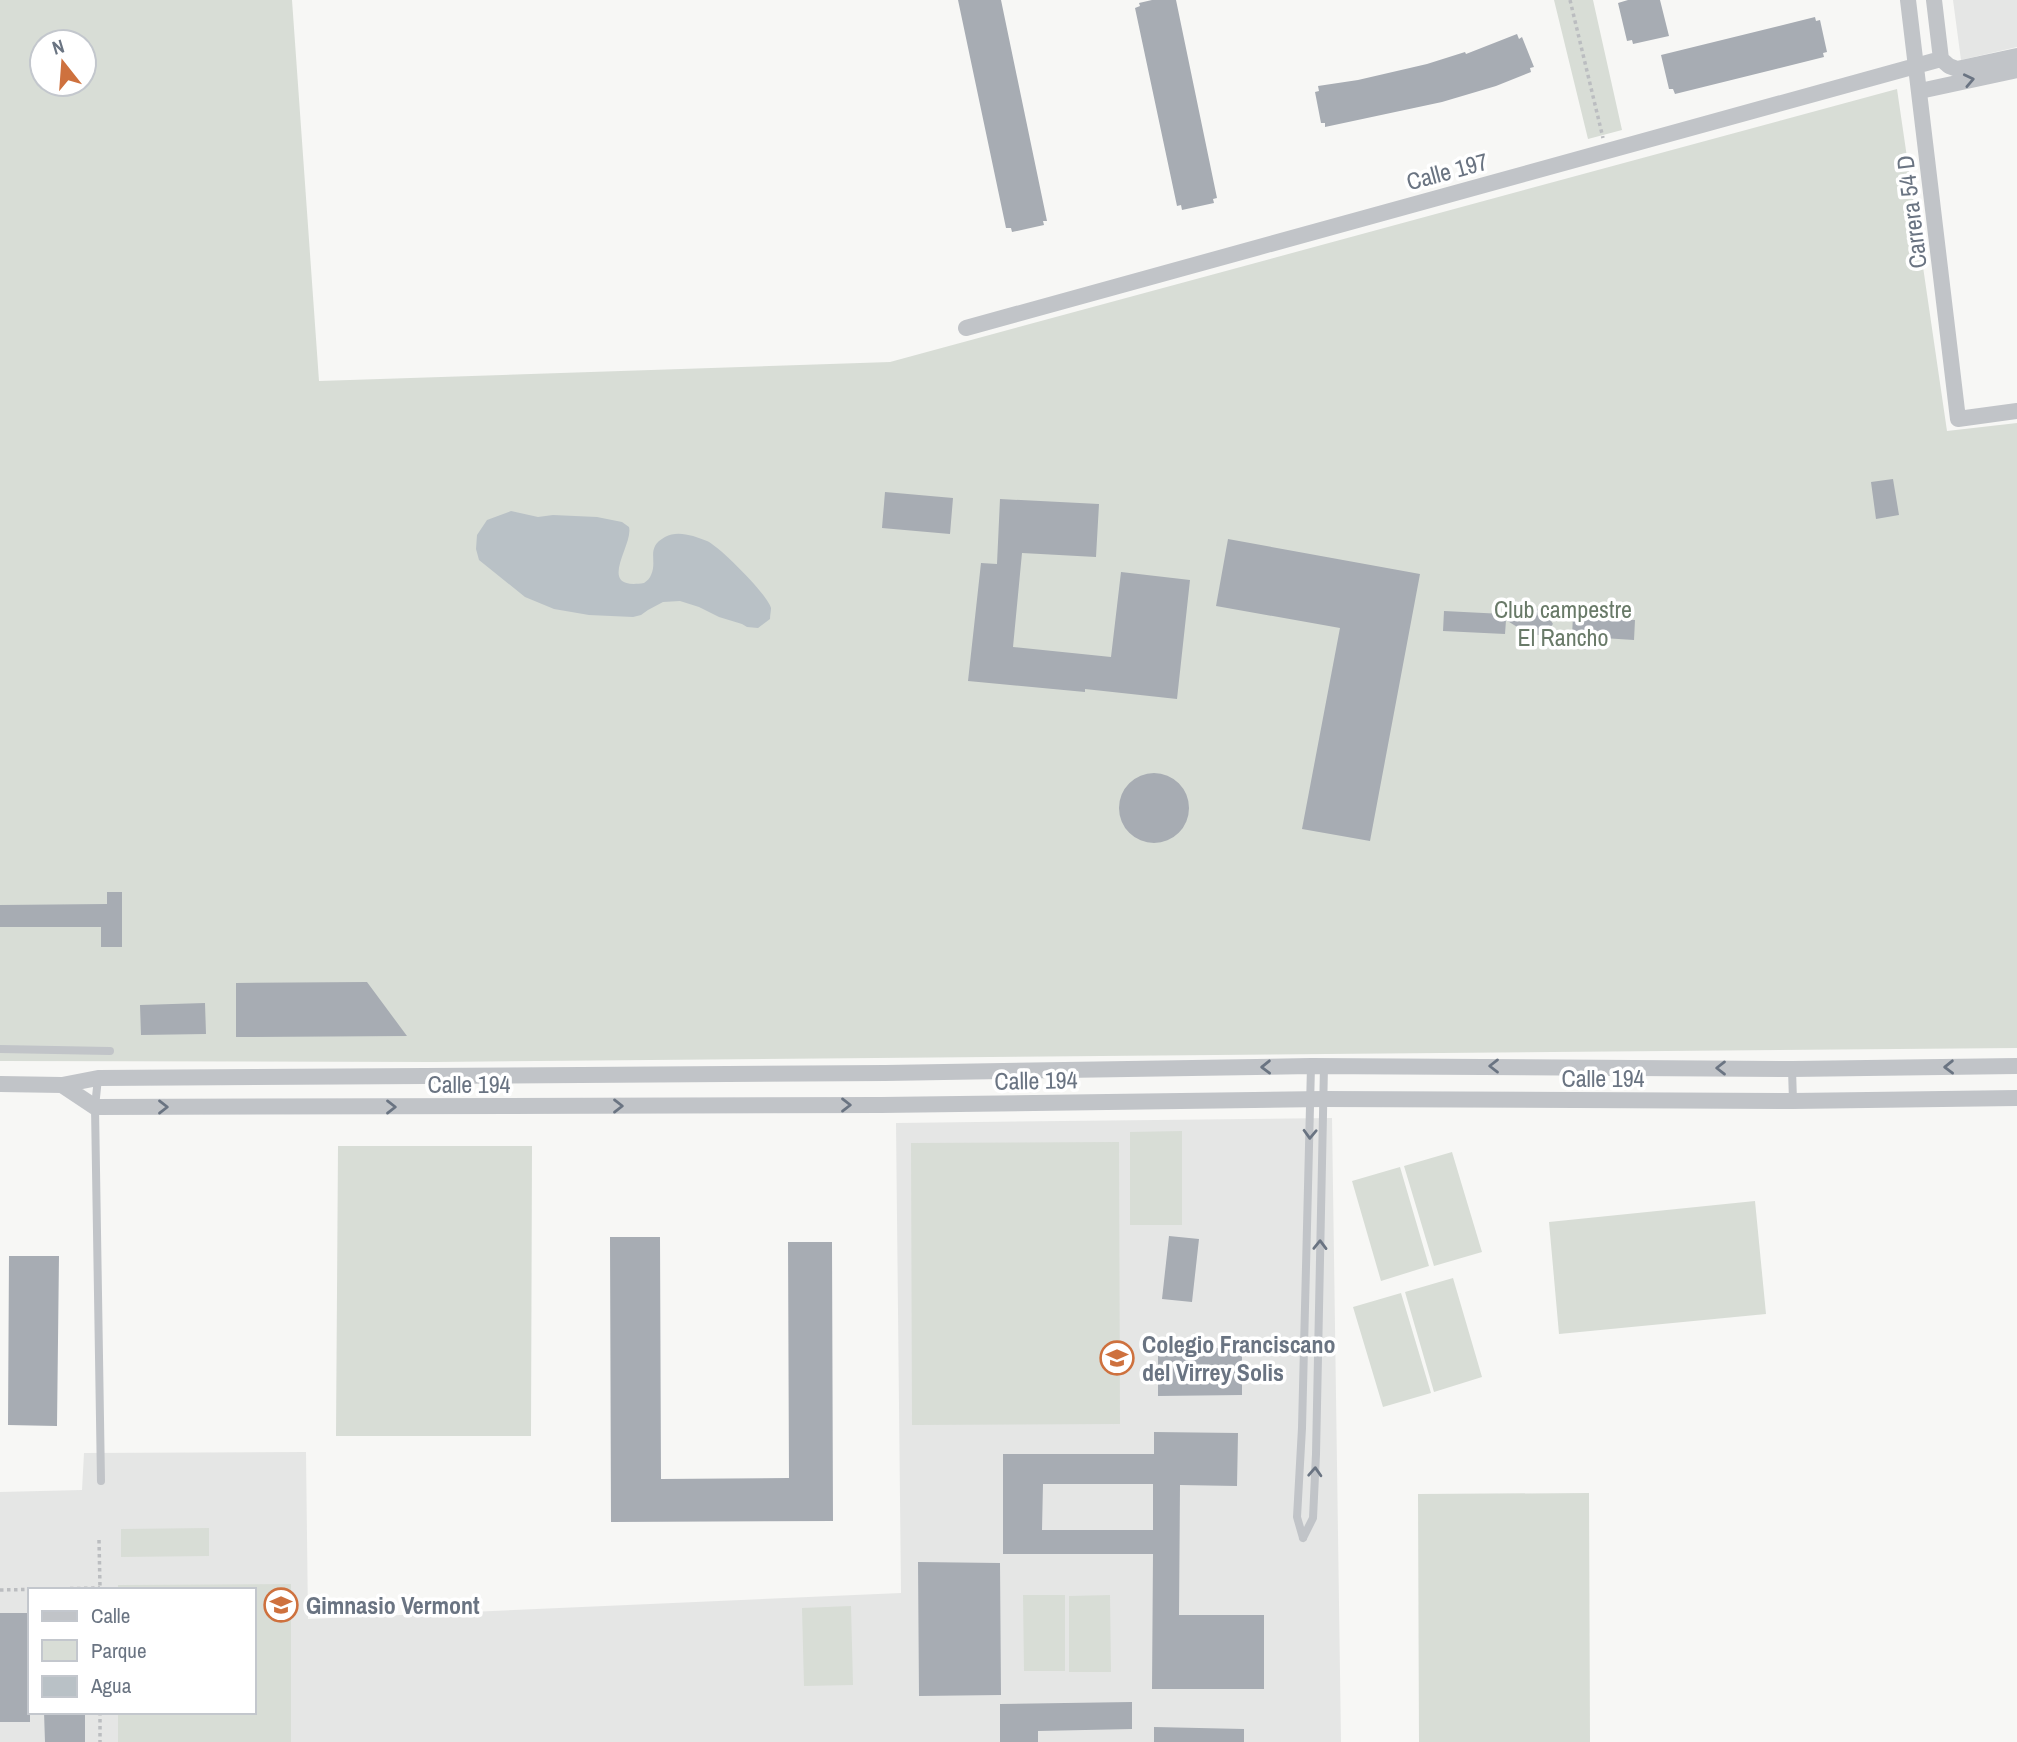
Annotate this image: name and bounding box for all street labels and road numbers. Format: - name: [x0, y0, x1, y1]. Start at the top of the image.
- street label: Calle 197: [1403, 145, 1491, 197]
- street label: Carrera 54 D: [1888, 154, 1934, 270]
- street label: Calle 194: [1561, 1062, 1645, 1094]
- street label: Calle 194: [994, 1063, 1078, 1097]
- street label: Calle 194: [427, 1068, 511, 1100]

